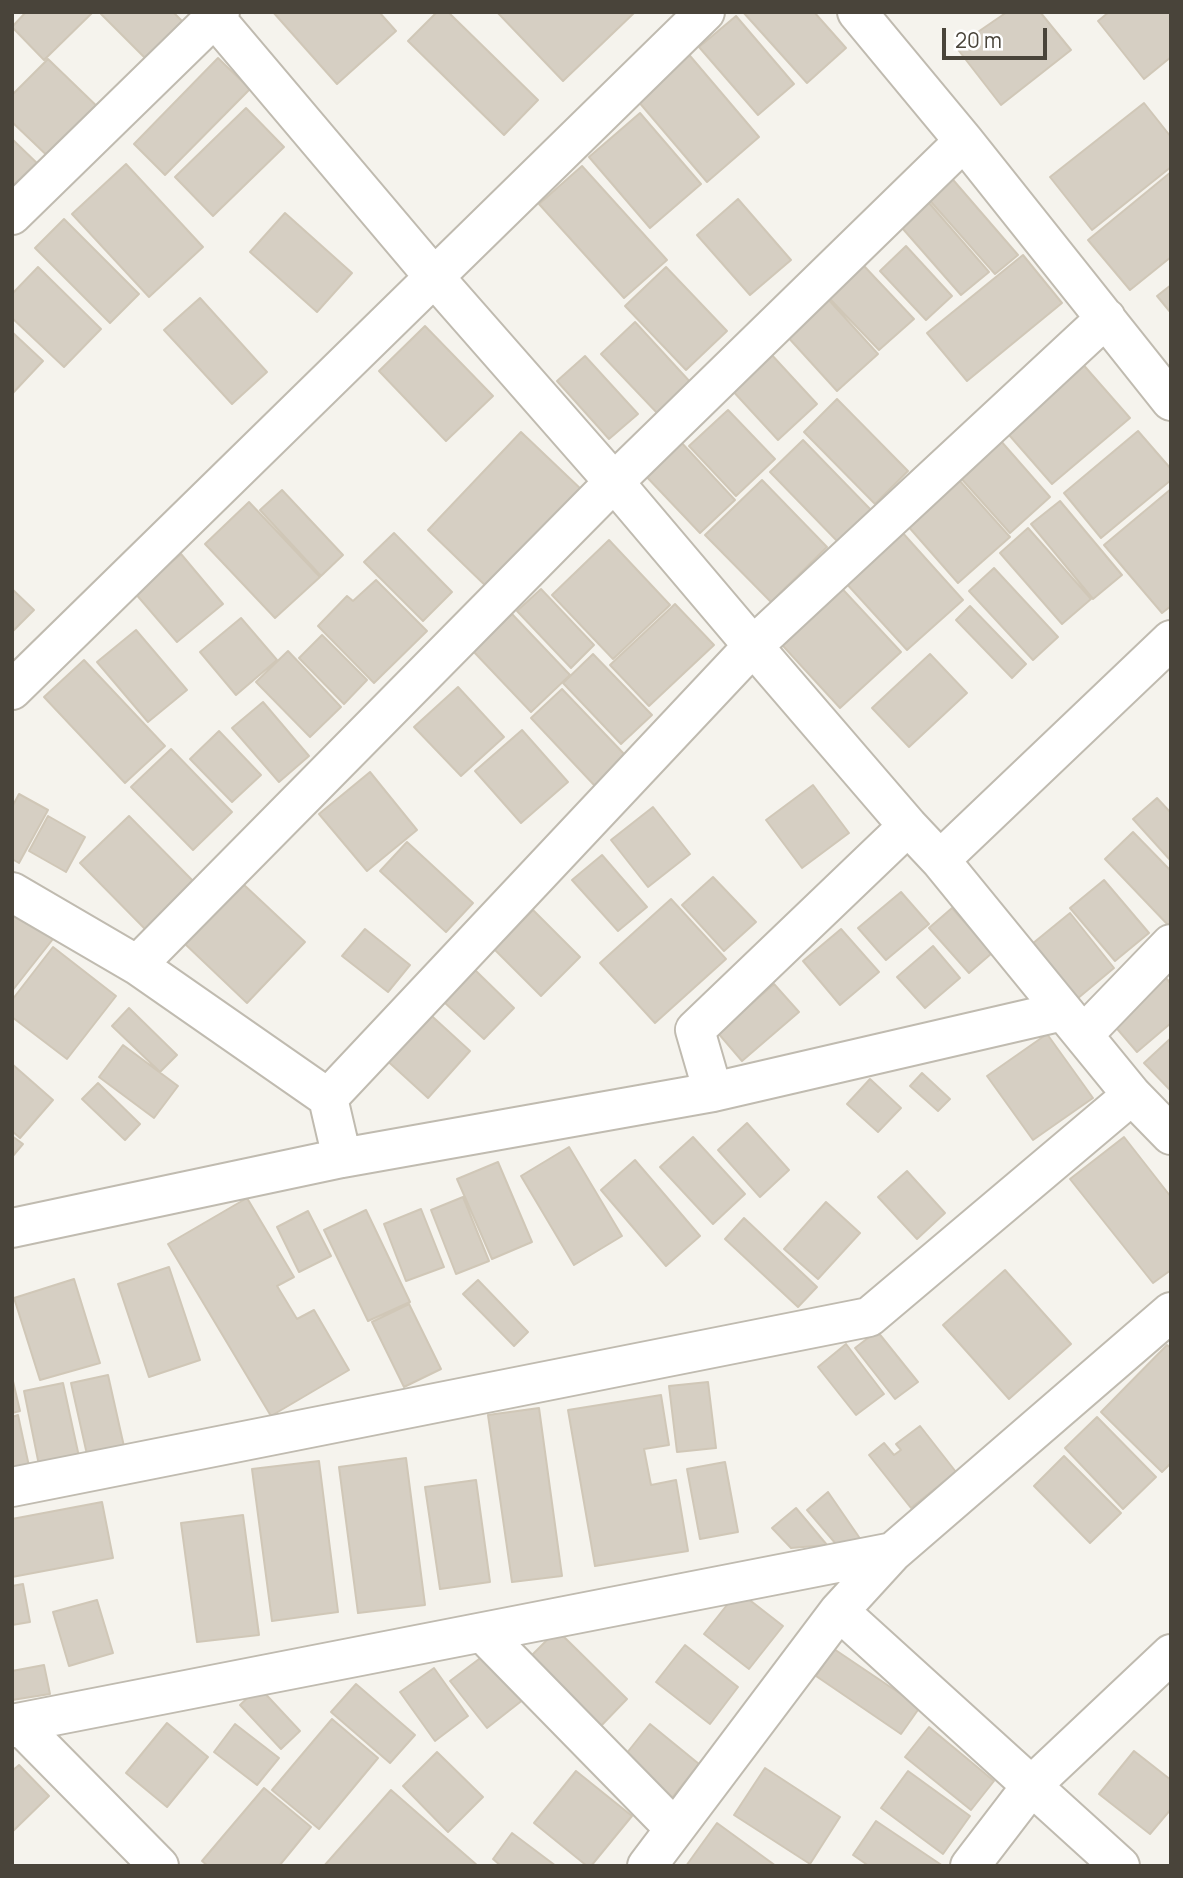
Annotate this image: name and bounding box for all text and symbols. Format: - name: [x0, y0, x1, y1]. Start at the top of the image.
- scale bar: [945, 14, 1050, 58]
- text: 20 m: [955, 26, 1002, 54]

